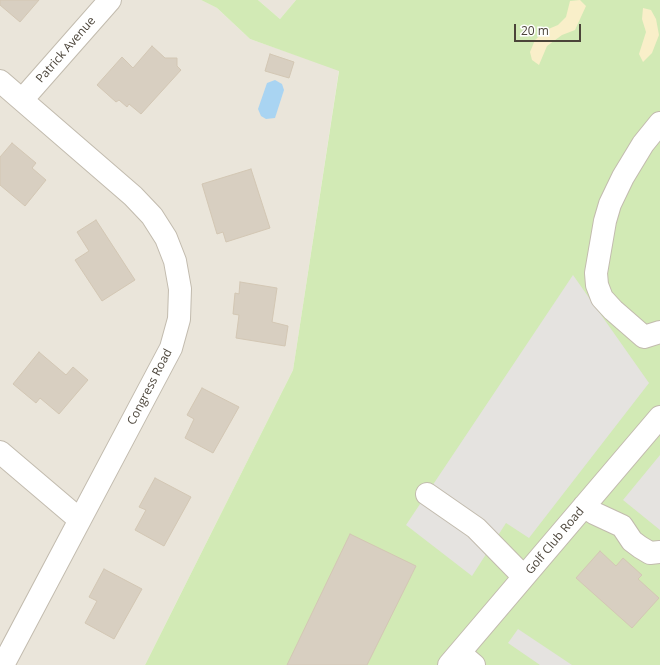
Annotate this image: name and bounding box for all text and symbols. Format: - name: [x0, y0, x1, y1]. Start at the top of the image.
- street label: Patrick Avenue: [33, 14, 99, 86]
- scale bar: [516, 16, 583, 42]
- text: 20 m: [521, 22, 549, 39]
- street label: Congress Road: [125, 347, 175, 427]
- street label: Golf Club Road: [523, 505, 587, 577]

